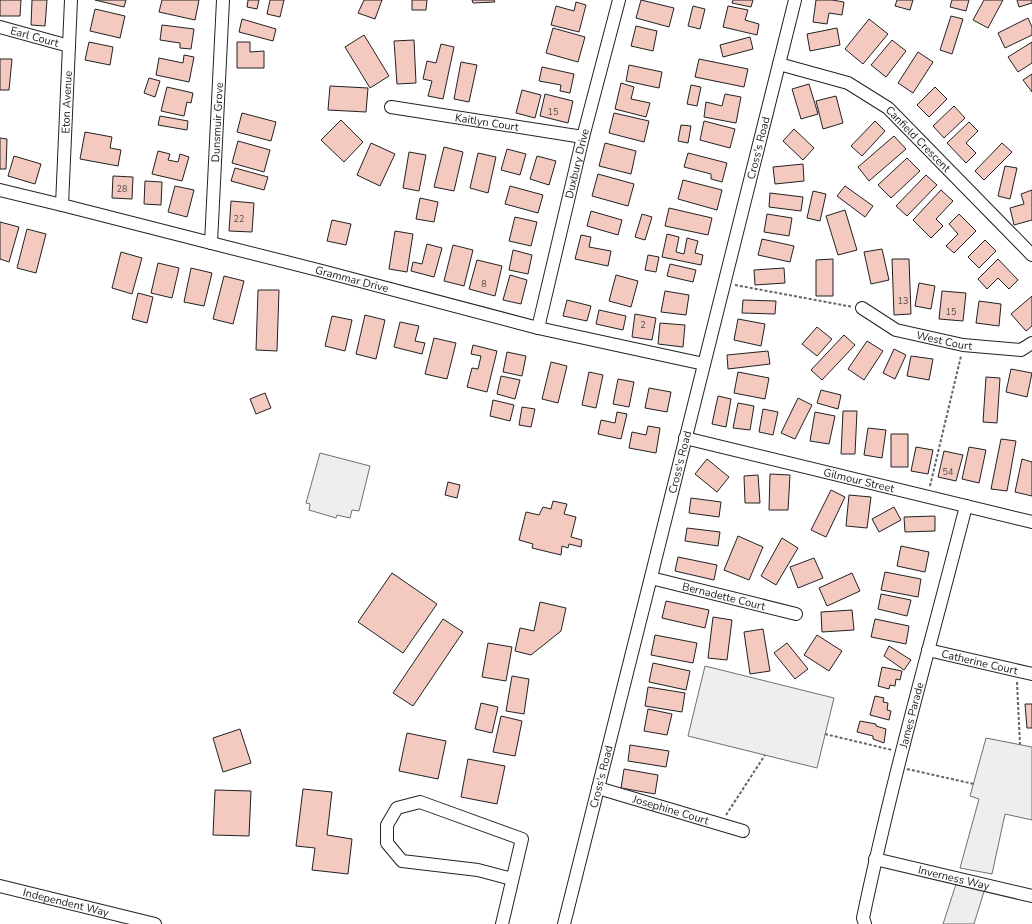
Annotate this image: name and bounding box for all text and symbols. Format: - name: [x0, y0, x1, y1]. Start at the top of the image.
- street label: Earl Court: [9, 23, 61, 51]
- street label: Eton Avenue: [58, 70, 76, 134]
- street label: Dunsmuir Grove: [208, 82, 227, 163]
- street label: Canfield Crescent: [882, 103, 954, 176]
- house number: 15: [548, 106, 558, 118]
- street label: Kaitlyn Court: [454, 110, 520, 135]
- street label: Cross's Road: [744, 115, 774, 181]
- street label: Duxbury Drive: [562, 127, 593, 200]
- house number: 28: [117, 183, 127, 195]
- house number: 22: [234, 213, 244, 225]
- street label: Grammar Drive: [314, 263, 390, 296]
- house number: 8: [481, 278, 487, 290]
- house number: 13: [898, 295, 908, 307]
- house number: 15: [946, 306, 956, 318]
- house number: 2: [640, 319, 646, 331]
- street label: West Court: [915, 328, 973, 354]
- street label: Cross's Road: [665, 429, 695, 495]
- street label: Gilmour Street: [822, 465, 896, 496]
- house number: 54: [943, 466, 954, 478]
- street label: Bernadette Court: [680, 579, 767, 614]
- street label: Catherine Court: [940, 646, 1019, 679]
- street label: James Parade: [896, 680, 928, 751]
- street label: Cross's Road: [586, 744, 617, 810]
- street label: Josephine Court: [630, 791, 711, 828]
- street label: Inverness Way: [917, 862, 991, 894]
- street label: Independent Way: [21, 885, 111, 921]

